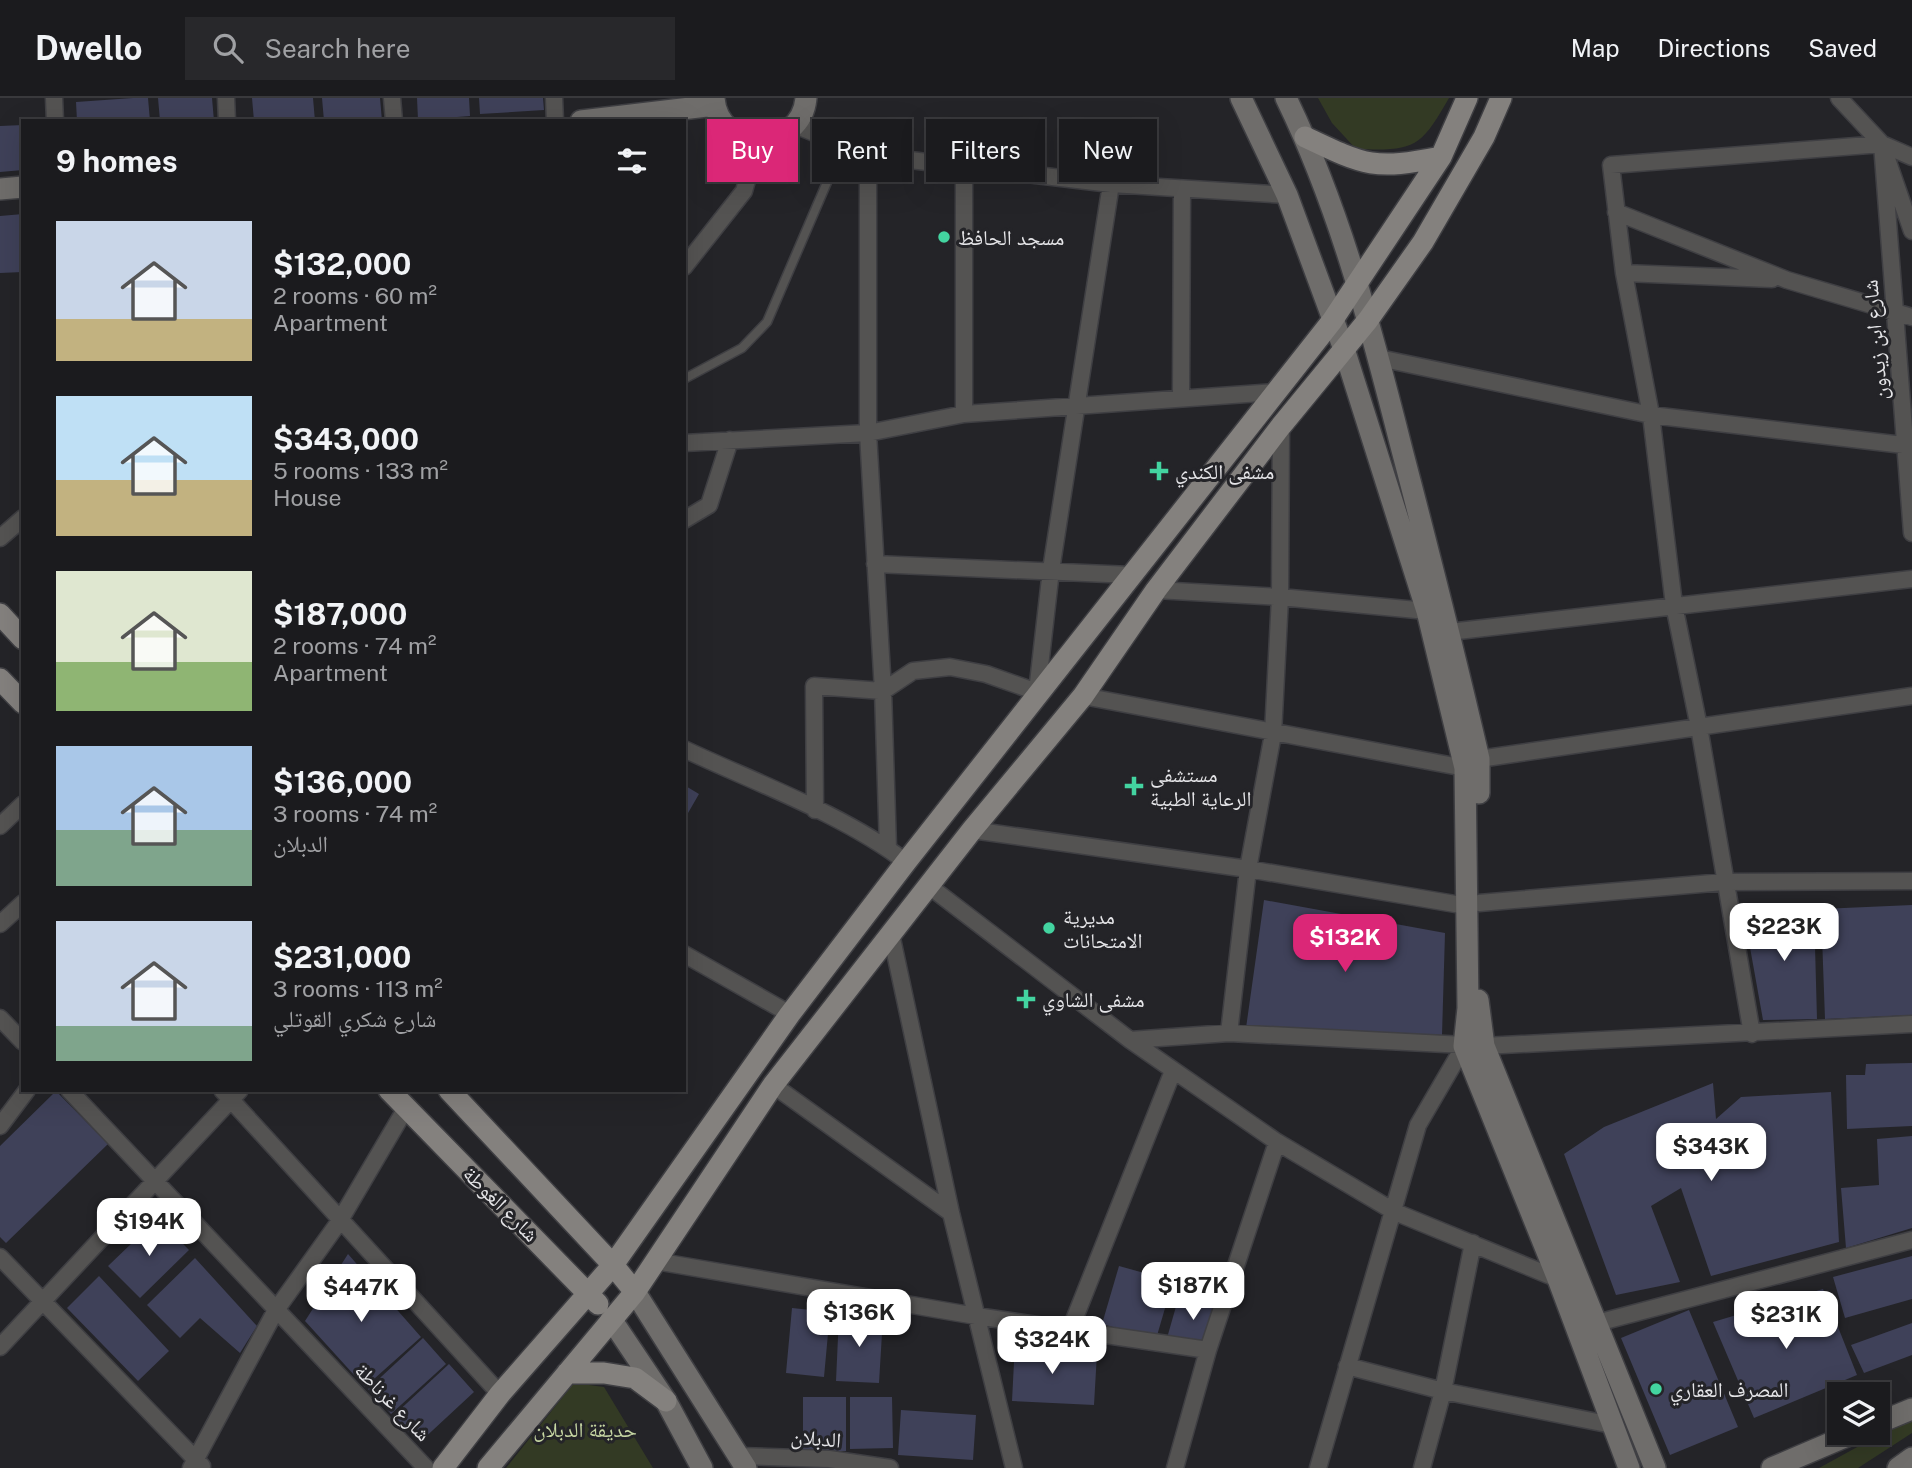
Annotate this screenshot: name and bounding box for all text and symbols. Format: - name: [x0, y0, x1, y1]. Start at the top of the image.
- search box: [185, 17, 675, 80]
- text: Dwello: [35, 29, 143, 67]
- icon: search: [209, 29, 247, 67]
- text: Search here: [265, 33, 411, 64]
- text: Map: [1571, 34, 1620, 62]
- text: Directions: [1658, 34, 1770, 62]
- text: Saved: [1808, 34, 1877, 62]
- chip: Buy: [707, 119, 798, 182]
- chip: Rent: [812, 119, 912, 182]
- chip: Filters: [926, 119, 1045, 182]
- chip: New: [1059, 119, 1157, 182]
- icon: filters: [613, 142, 651, 180]
- text: 9 homes: [56, 143, 178, 179]
- place label: مسجد الحافظ: [958, 225, 1064, 250]
- marker: مسجد الحافظ: [936, 229, 952, 245]
- text: $132,000: [273, 246, 411, 282]
- icon: home: [112, 249, 196, 333]
- street label: شارع ابن زيدون: [1857, 279, 1894, 401]
- text: 2 rooms · 60 m²: [273, 282, 437, 309]
- text: Apartment: [273, 309, 388, 336]
- text: $343,000: [273, 421, 419, 457]
- icon: home: [112, 424, 196, 508]
- text: 5 rooms · 133 m²: [273, 457, 448, 484]
- place label: مشفى الكندي: [1175, 459, 1274, 488]
- marker: مشفى الكندي: [1149, 461, 1169, 481]
- text: House: [273, 484, 341, 511]
- text: $187,000: [273, 596, 407, 632]
- icon: home: [112, 599, 196, 683]
- text: 2 rooms · 74 m²: [273, 632, 436, 659]
- text: Apartment: [273, 659, 388, 686]
- place label: مستشفى الرعاية الطبية: [1150, 762, 1252, 811]
- text: $136,000: [273, 764, 412, 800]
- icon: home: [112, 774, 196, 858]
- marker: مستشفى الرعاية الطبية: [1124, 776, 1144, 796]
- text: 3 rooms · 74 m²: [273, 800, 437, 827]
- text: الدبلان: [273, 830, 328, 857]
- place label: مديرية الامتحانات: [1063, 904, 1143, 953]
- pin: $223K: [1735, 904, 1833, 963]
- text: $223K: [1746, 912, 1822, 939]
- pin: $132K: [1296, 914, 1394, 974]
- marker: مديرية الامتحانات: [1041, 920, 1057, 936]
- text: $132K: [1309, 923, 1381, 950]
- text: $231,000: [273, 939, 411, 975]
- icon: home: [112, 949, 196, 1033]
- text: 3 rooms · 113 m²: [273, 975, 443, 1002]
- place label: مشفى الشاوي: [1042, 987, 1145, 1016]
- marker: مشفى الشاوي: [1016, 989, 1036, 1009]
- text: شارع شكري القوتلي: [273, 1005, 436, 1032]
- pin: $343K: [1662, 1124, 1760, 1183]
- text: $343K: [1672, 1132, 1750, 1159]
- street label: شارع الغوطة: [457, 1161, 544, 1248]
- pin: $194K: [100, 1198, 198, 1258]
- text: $194K: [113, 1207, 185, 1234]
- pin: $187K: [1144, 1262, 1242, 1322]
- pin: $447K: [312, 1264, 410, 1324]
- text: $187K: [1157, 1271, 1229, 1298]
- text: $447K: [323, 1273, 399, 1300]
- pin: $136K: [810, 1290, 908, 1349]
- pin: $231K: [1737, 1292, 1835, 1351]
- text: $136K: [823, 1298, 895, 1325]
- text: $231K: [1750, 1300, 1822, 1327]
- pin: $324K: [1003, 1316, 1101, 1376]
- text: $324K: [1013, 1325, 1091, 1352]
- street label: شارع غرناطة: [349, 1358, 436, 1447]
- place label: المصرف العقاري: [1670, 1377, 1789, 1406]
- marker: المصرف العقاري: [1648, 1381, 1664, 1397]
- map controls: [1827, 1382, 1890, 1445]
- button: layers: [1827, 1382, 1890, 1445]
- park label: حديقة الدبلان: [533, 1417, 637, 1442]
- street label: الدبلان: [790, 1423, 842, 1453]

